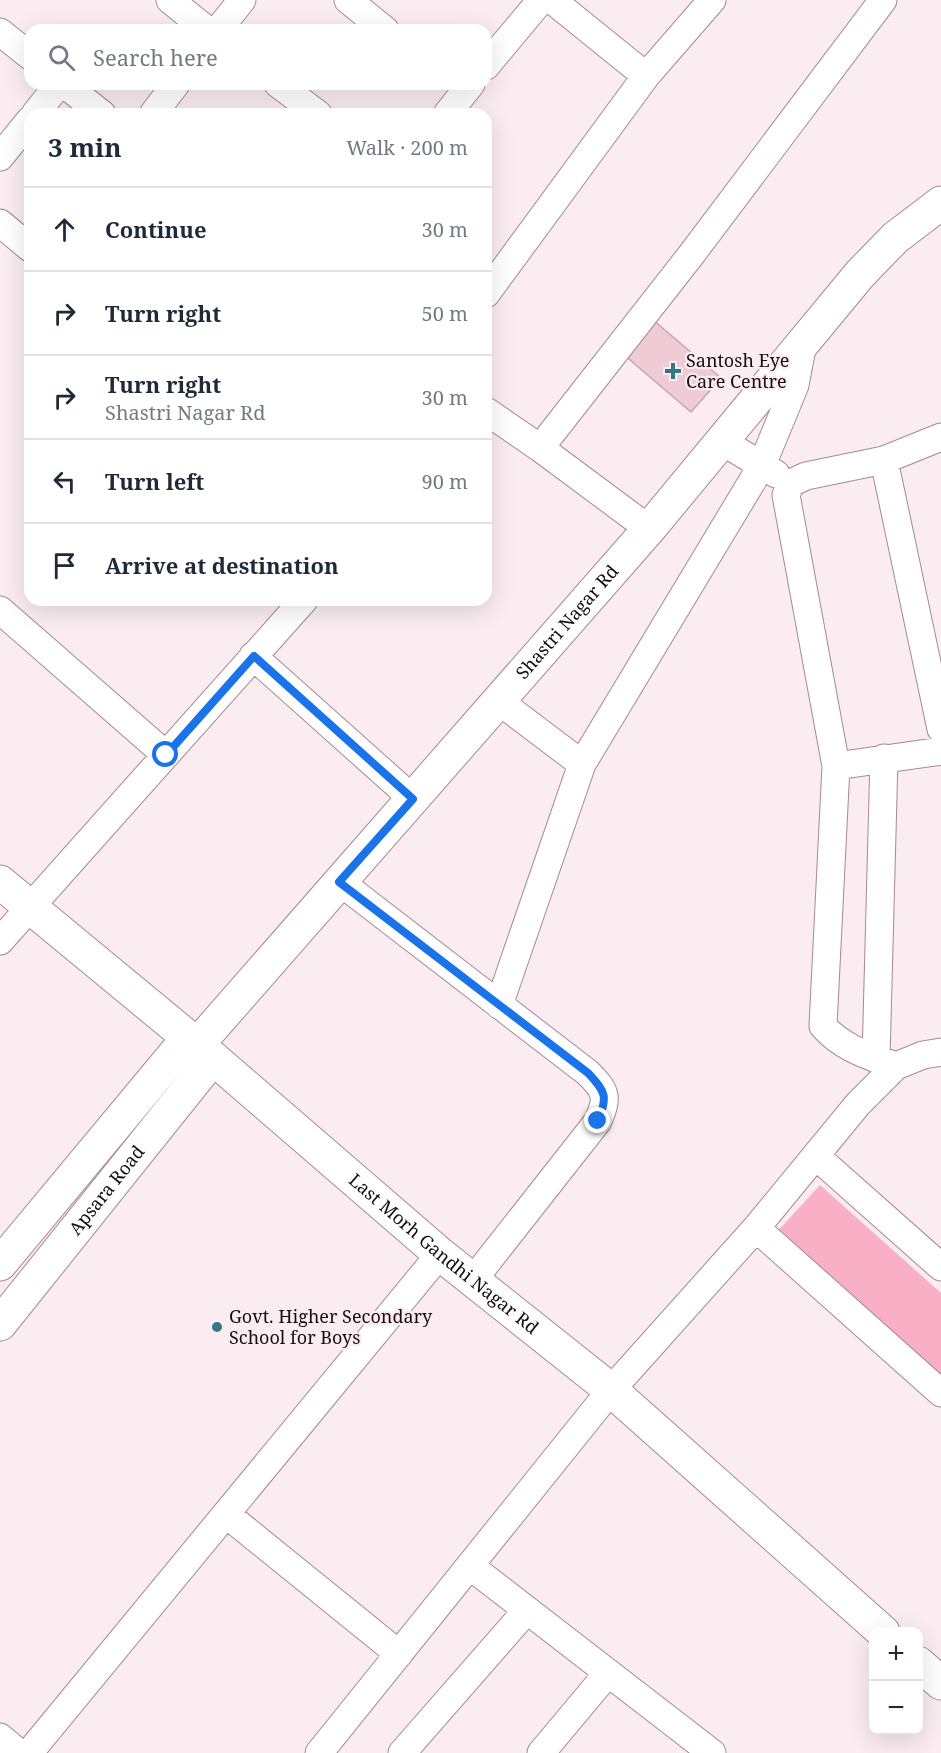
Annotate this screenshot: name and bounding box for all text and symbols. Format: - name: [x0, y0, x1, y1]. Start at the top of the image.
- search box: [24, 24, 492, 90]
- icon: search: [45, 41, 78, 74]
- text: Search here: [93, 42, 218, 72]
- text: 3 min: [48, 129, 122, 165]
- text: Walk · 200 m: [346, 134, 468, 161]
- icon: ahead: [48, 213, 81, 246]
- text: Continue: [105, 214, 207, 244]
- text: 30 m: [422, 216, 468, 243]
- icon: right: [48, 297, 81, 330]
- text: Turn right: [105, 298, 221, 328]
- text: 50 m: [422, 300, 468, 327]
- place label: Santosh Eye Care Centre: [686, 348, 790, 393]
- marker: Santosh Eye Care Centre: [664, 362, 682, 380]
- text: Turn right: [105, 369, 221, 399]
- icon: right: [48, 381, 81, 414]
- text: 30 m: [422, 384, 468, 411]
- text: Shastri Nagar Rd: [105, 399, 265, 426]
- icon: left: [48, 465, 81, 498]
- text: Turn left: [105, 466, 204, 496]
- text: 90 m: [422, 468, 468, 495]
- icon: arrive: [48, 549, 81, 582]
- text: Arrive at destination: [105, 550, 339, 580]
- street label: Shastri Nagar Rd: [510, 559, 623, 684]
- route start: [152, 741, 178, 767]
- route end: [584, 1107, 610, 1133]
- street label: Apsara Road: [63, 1140, 149, 1240]
- street label: Last Morh Gandhi Nagar Rd: [344, 1168, 544, 1339]
- place label: Govt. Higher Secondary School for Boys: [229, 1304, 433, 1349]
- marker: Govt. Higher Secondary School for Boys: [210, 1320, 224, 1334]
- map controls: [869, 1627, 923, 1735]
- button: +: [869, 1627, 923, 1681]
- button: −: [869, 1681, 923, 1735]

